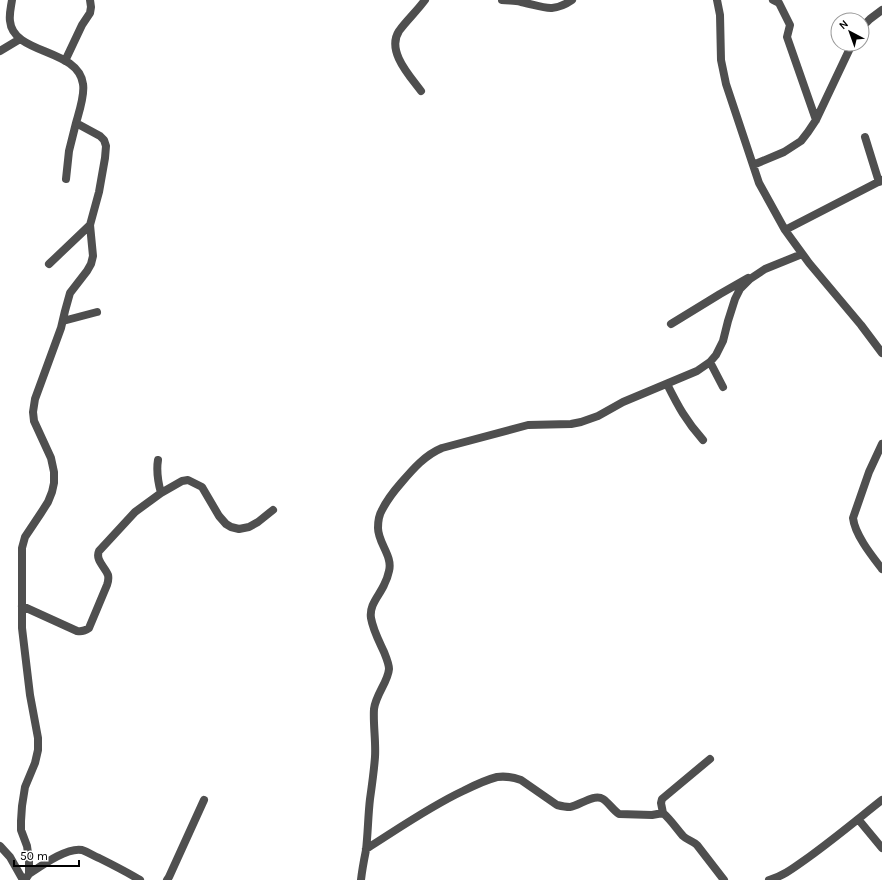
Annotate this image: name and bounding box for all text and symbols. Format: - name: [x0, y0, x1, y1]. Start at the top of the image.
- north arrow: [830, 12, 870, 52]
- text: N: [837, 17, 851, 32]
- scale bar: [14, 842, 79, 868]
- text: 50 m: [20, 849, 48, 863]

